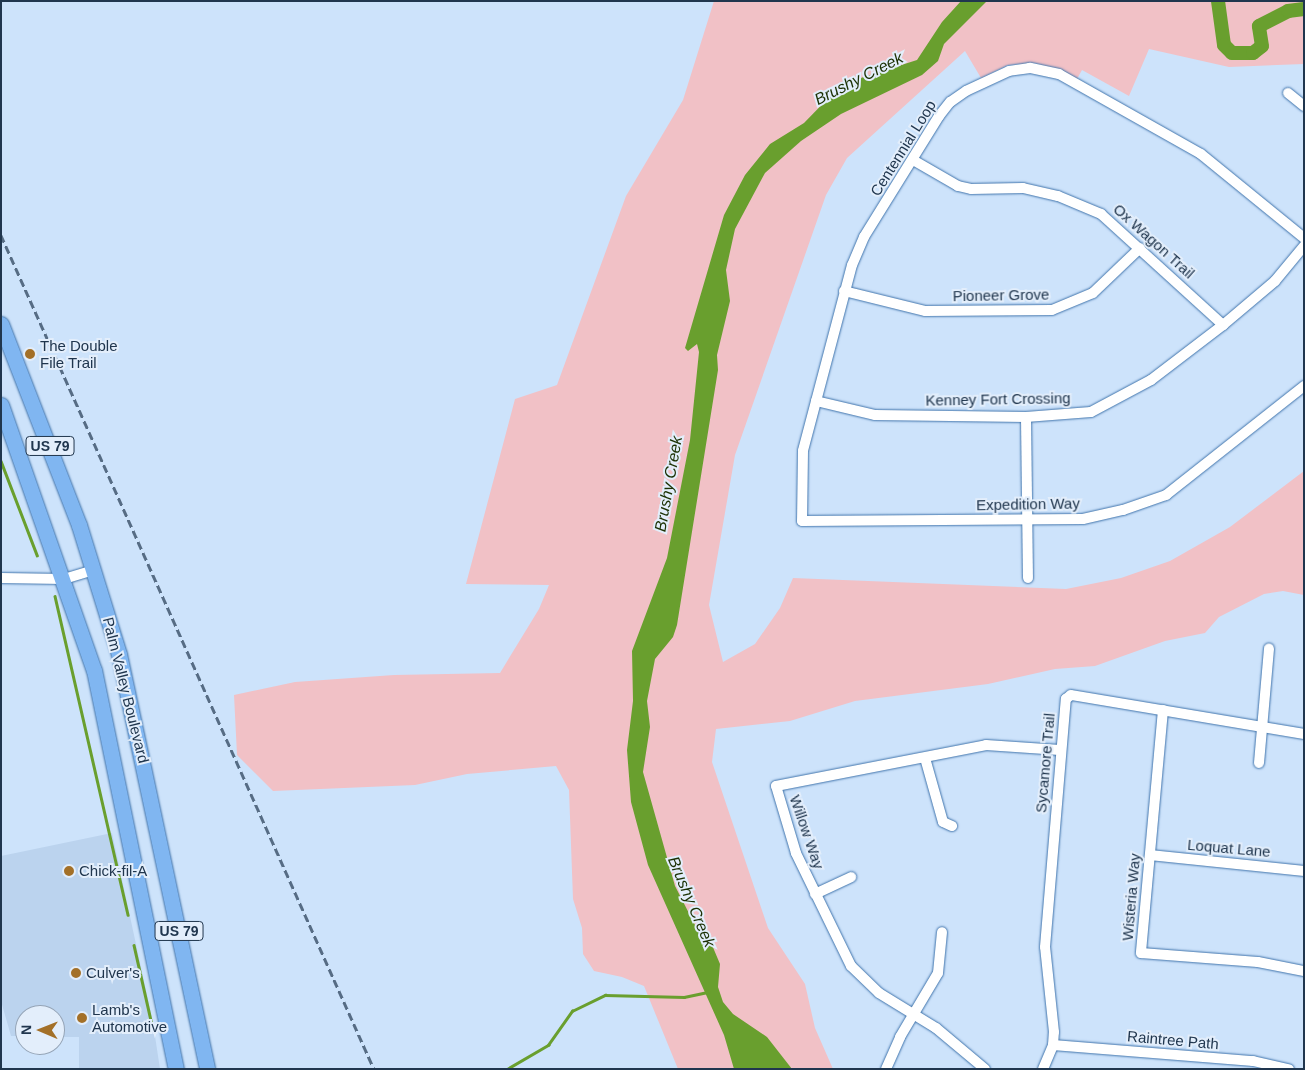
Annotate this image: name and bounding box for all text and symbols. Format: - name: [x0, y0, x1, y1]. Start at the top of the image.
- water label: Brushy Creek: [811, 48, 907, 110]
- street label: Centennial Loop: [866, 97, 940, 199]
- street label: Ox Wagon Trail: [1110, 200, 1198, 282]
- street label: Pioneer Grove: [952, 285, 1050, 305]
- place label: The Double File Trail: [40, 336, 118, 371]
- marker: The Double File Trail: [24, 348, 36, 360]
- street label: Kenney Fort Crossing: [925, 389, 1071, 409]
- road number: US 79: [25, 434, 75, 458]
- water label: Brushy Creek: [651, 435, 687, 533]
- street label: Expedition Way: [976, 494, 1080, 514]
- street label: Palm Valley Boulevard: [99, 615, 153, 765]
- street label: Sycamore Trail: [1032, 712, 1058, 814]
- street label: Willow Way: [786, 793, 828, 871]
- street label: Loquat Lane: [1187, 835, 1271, 861]
- street label: Wisteria Way: [1118, 852, 1144, 942]
- water label: Brushy Creek: [663, 854, 719, 950]
- place label: Chick-fil-A: [79, 862, 147, 880]
- marker: Chick-fil-A: [63, 865, 75, 877]
- road number: US 79: [154, 919, 204, 942]
- place label: Culver's: [86, 964, 140, 982]
- marker: Culver's: [70, 967, 82, 979]
- place label: Lamb's Automotive: [92, 1000, 167, 1035]
- north arrow: [15, 1005, 65, 1055]
- marker: Lamb's Automotive: [76, 1012, 88, 1024]
- text: N: [18, 1025, 34, 1035]
- street label: Raintree Path: [1127, 1027, 1219, 1053]

